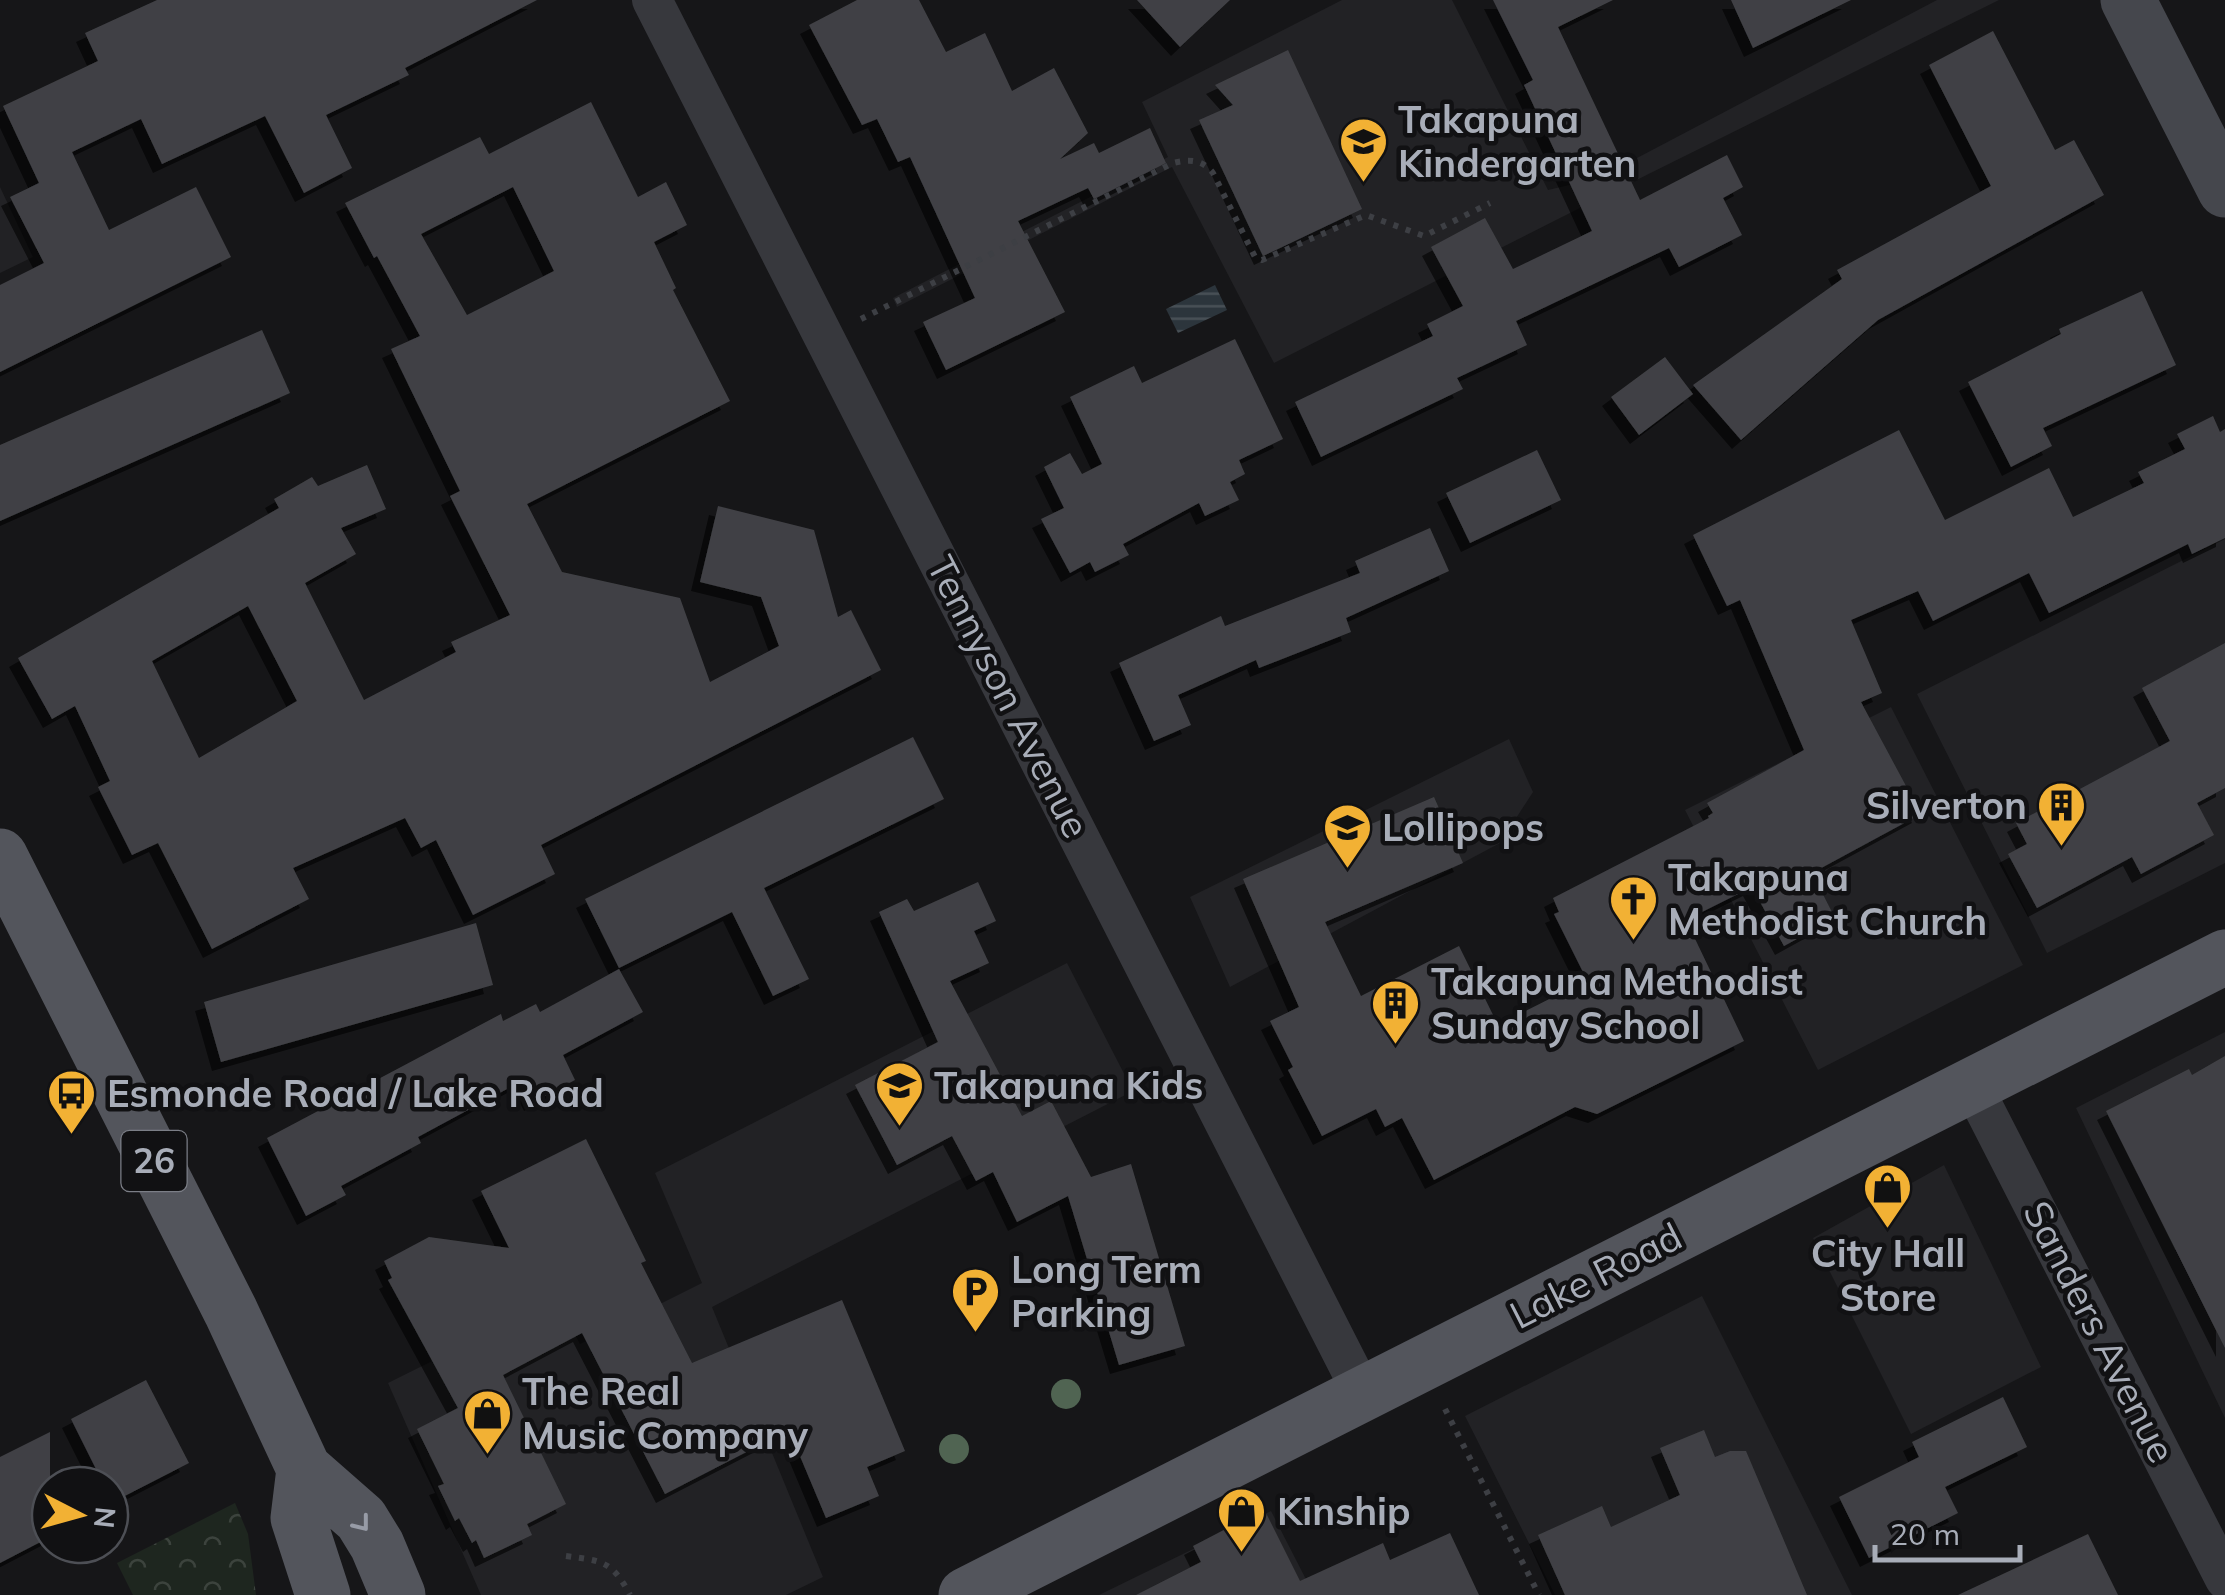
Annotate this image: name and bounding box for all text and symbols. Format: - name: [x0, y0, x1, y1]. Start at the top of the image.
- place label: Takapuna Kindergarten: [1398, 95, 1636, 187]
- school or university icon: Takapuna Kindergarten: [1337, 116, 1389, 184]
- street label: Tennyson Avenue: [917, 548, 1101, 846]
- building icon: Silverton: [2036, 780, 2088, 848]
- place label: Silverton: [1866, 781, 2027, 829]
- school or university icon: Lollipops: [1321, 802, 1373, 870]
- place label: Lollipops: [1382, 803, 1544, 851]
- place label: Takapuna Methodist Church: [1668, 853, 1987, 945]
- church icon: Takapuna Methodist Church: [1607, 874, 1659, 942]
- place label: Takapuna Methodist Sunday School: [1431, 957, 1803, 1049]
- building icon: Takapuna Methodist Sunday School: [1370, 978, 1422, 1046]
- school or university icon: Takapuna Kids: [873, 1060, 925, 1128]
- place label: Takapuna Kids: [934, 1061, 1203, 1109]
- bus stop icon: Esmonde Road / Lake Road: [46, 1068, 98, 1136]
- place label: Esmonde Road / Lake Road: [107, 1069, 604, 1117]
- road number: 26: [122, 1131, 186, 1191]
- shop icon: City Hall Store: [1862, 1162, 1914, 1230]
- street label: Sanders Avenue: [2013, 1193, 2186, 1470]
- street label: Lake Road: [1502, 1211, 1689, 1339]
- place label: City Hall Store: [1811, 1229, 1965, 1321]
- place label: Long Term Parking: [1011, 1245, 1202, 1337]
- parking icon: Long Term Parking: [950, 1266, 1002, 1334]
- place label: The Real Music Company: [522, 1367, 808, 1459]
- shop icon: The Real Music Company: [461, 1388, 513, 1456]
- north arrow: [30, 1465, 130, 1565]
- shop icon: Kinship: [1216, 1486, 1268, 1554]
- place label: Kinship: [1277, 1487, 1411, 1535]
- scale bar: [1875, 1500, 2020, 1562]
- text: N: [87, 1505, 124, 1530]
- one-way arrow: [350, 1513, 368, 1531]
- text: 20 m: [1890, 1515, 1960, 1553]

